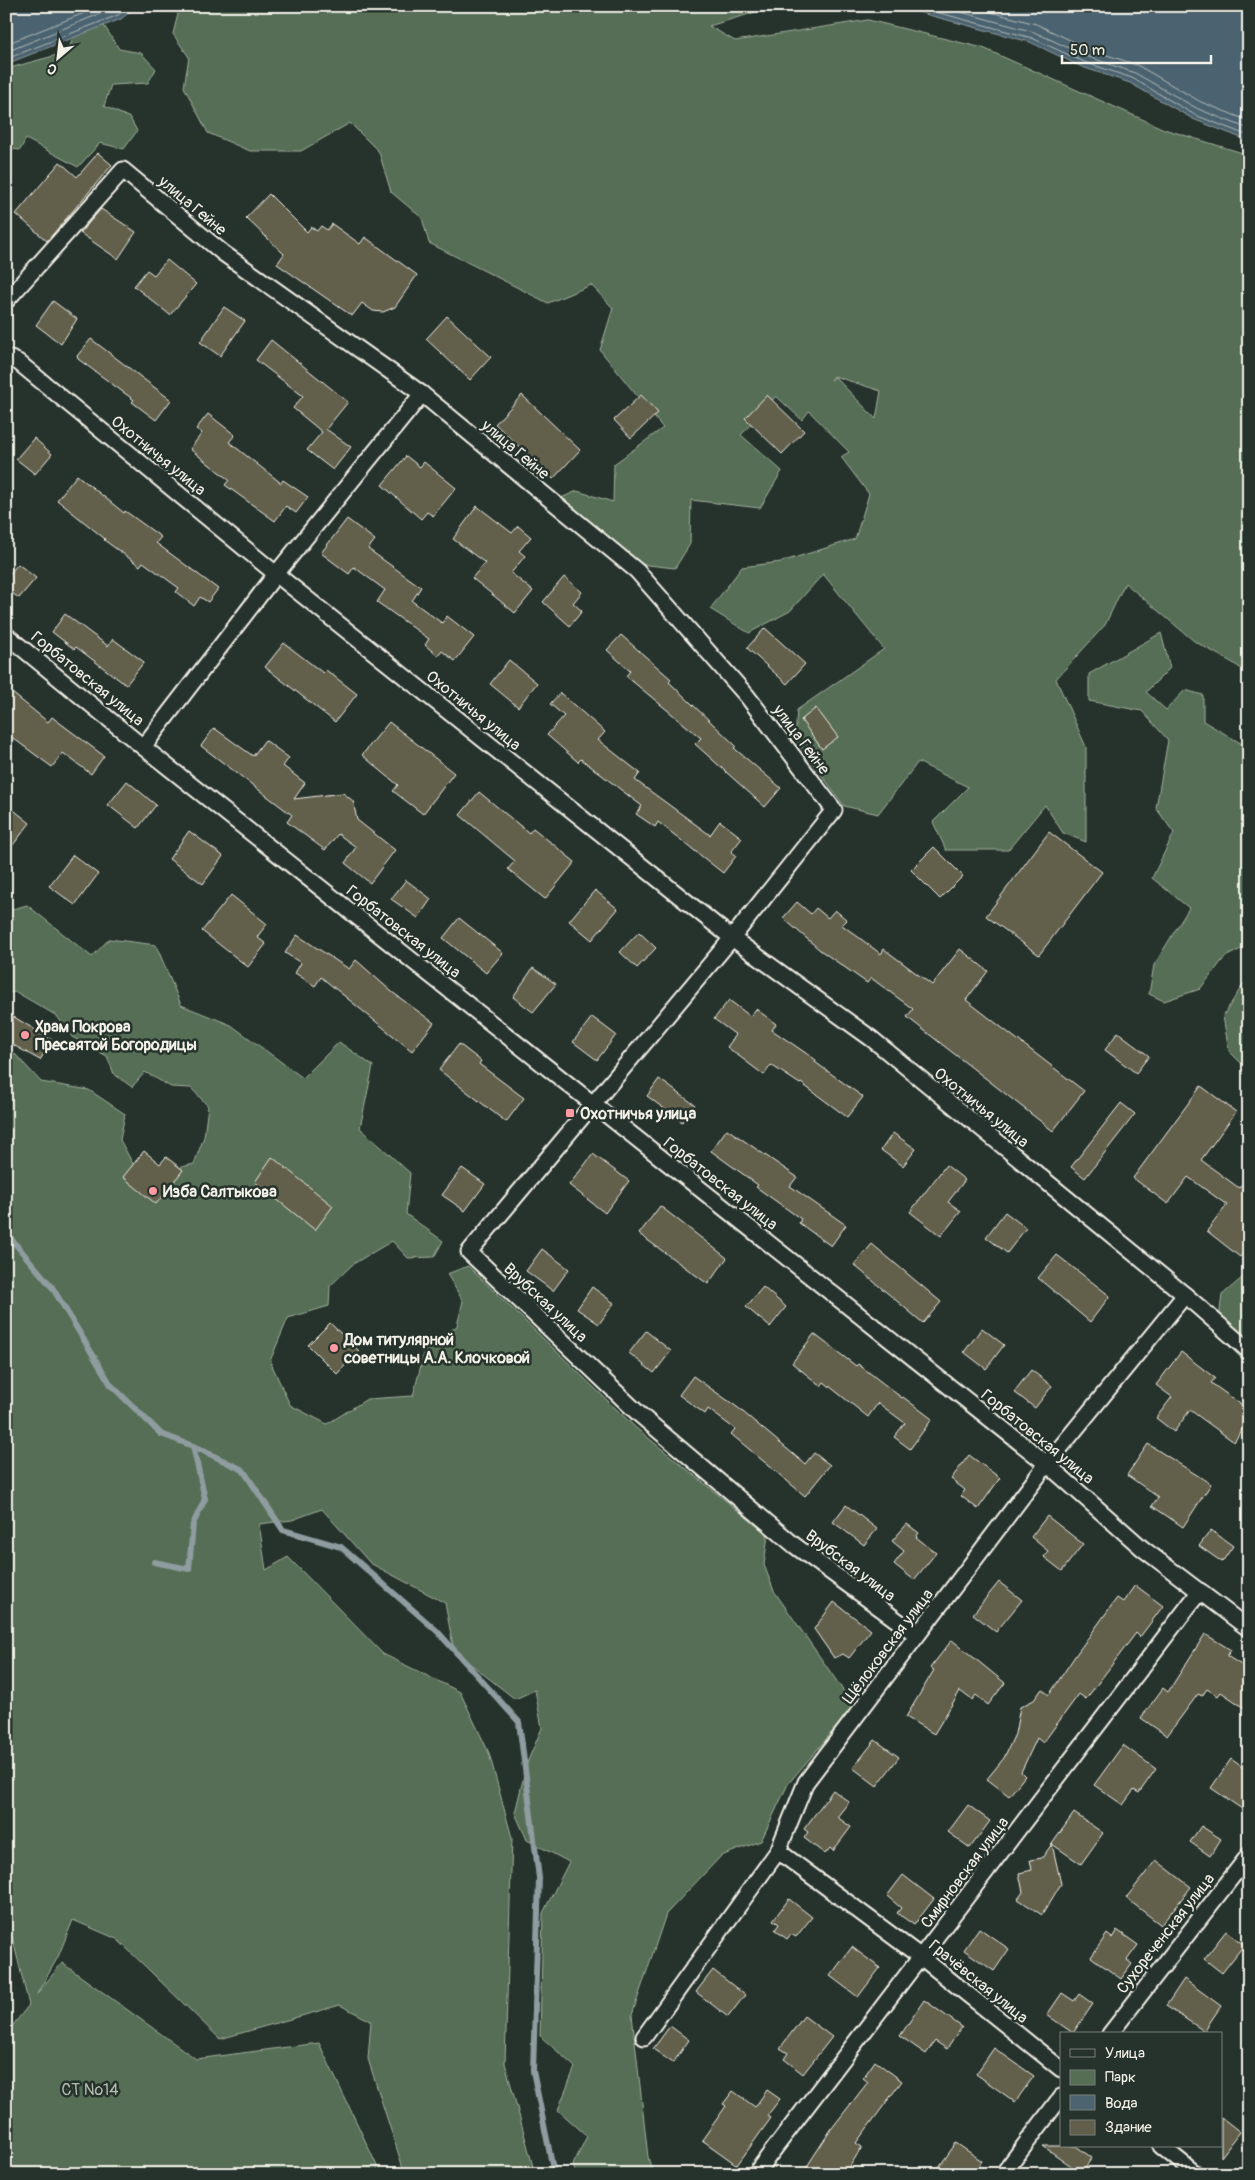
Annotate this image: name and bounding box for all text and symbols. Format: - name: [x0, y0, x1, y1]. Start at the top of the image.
- north arrow: [32, 32, 82, 82]
- scale bar: [1062, 32, 1211, 64]
- text: 50 m: [1070, 41, 1105, 60]
- text: С: [44, 59, 60, 79]
- street label: улица Гейне: [154, 171, 230, 240]
- street label: Охотничья улица: [107, 411, 210, 500]
- street label: улица Гейне: [477, 415, 553, 484]
- street label: Горбатовская улица: [27, 627, 148, 730]
- street label: Охотничья улица: [422, 666, 525, 755]
- street label: улица Гейне: [768, 700, 834, 779]
- street label: Горбатовская улица: [342, 881, 465, 983]
- place label: Храм Покрова Пресвятой Богородицы: [35, 1017, 197, 1055]
- marker: Храм Покрова Пресвятой Богородицы: [19, 1029, 31, 1041]
- street label: Охотничья улица: [930, 1063, 1033, 1152]
- place label: Охотничья улица: [580, 1104, 697, 1124]
- marker: Охотничья улица: [564, 1107, 576, 1119]
- street label: Горбатовская улица: [659, 1133, 782, 1235]
- place label: Изба Салтыкова: [163, 1182, 277, 1202]
- marker: Изба Салтыкова: [147, 1185, 159, 1197]
- street label: Врубская улица: [499, 1259, 591, 1347]
- place label: Дом титулярной советницы А.А. Клочковой: [343, 1330, 530, 1368]
- marker: Дом титулярной советницы А.А. Клочковой: [328, 1342, 340, 1354]
- street label: Горбатовская улица: [977, 1385, 1098, 1488]
- street label: Врубская улица: [802, 1526, 899, 1606]
- street label: Щёлоковская улица: [838, 1585, 938, 1708]
- street label: Смирновская улица: [916, 1813, 1013, 1932]
- street label: Сухореченская улица: [1113, 1869, 1219, 1998]
- street label: Грачёвская улица: [925, 1936, 1032, 2028]
- legend: [1060, 2032, 1222, 2148]
- text: Улица: [1105, 2044, 1145, 2063]
- text: Парк: [1105, 2068, 1136, 2087]
- park label: СТ №14: [61, 2080, 119, 2100]
- text: Вода: [1105, 2094, 1138, 2113]
- text: Здание: [1105, 2118, 1152, 2137]

